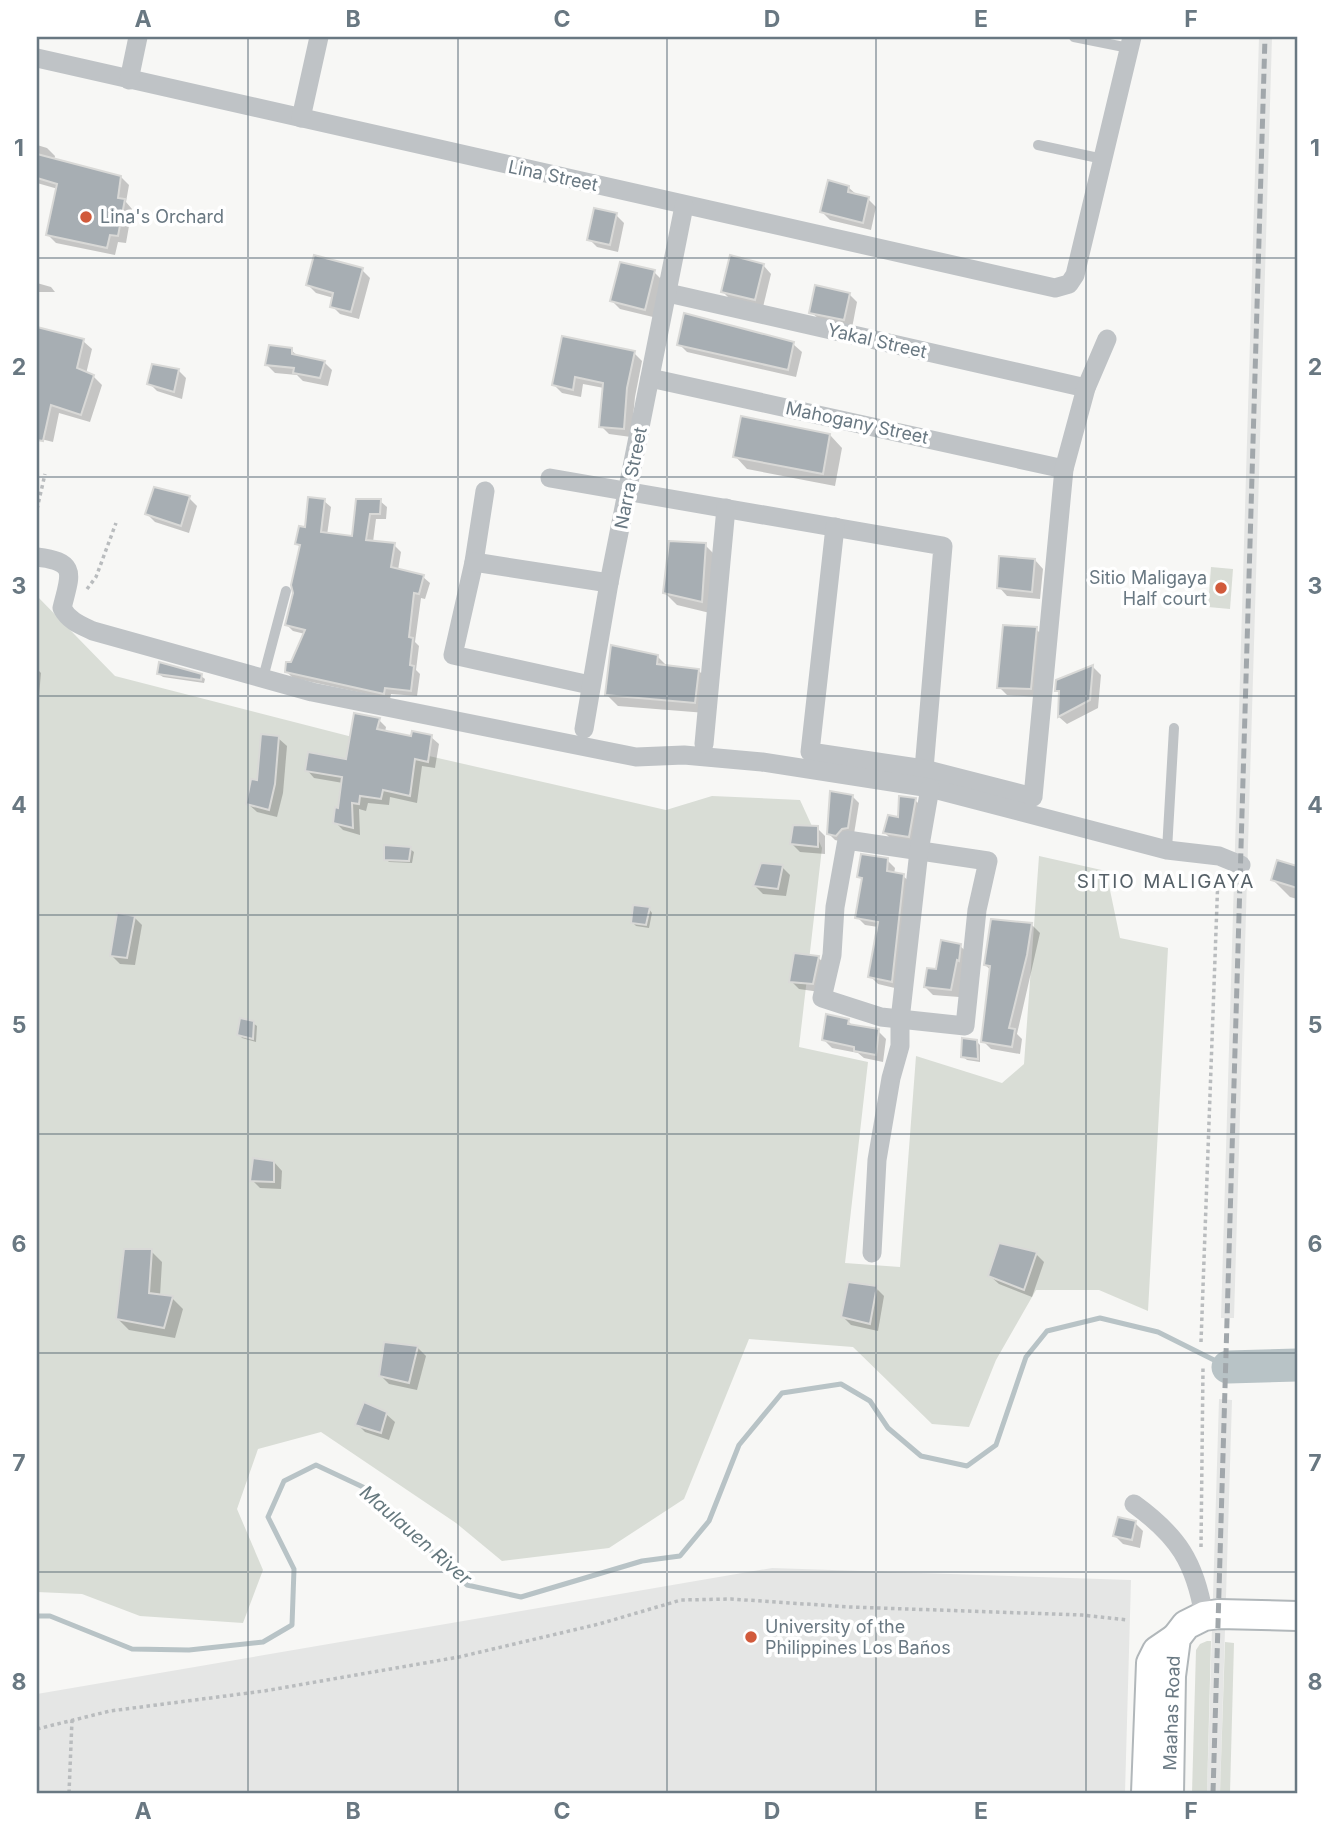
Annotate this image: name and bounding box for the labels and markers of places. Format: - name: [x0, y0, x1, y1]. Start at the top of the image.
- place label: Lina's Orchard: [100, 206, 224, 227]
- marker: Lina's Orchard: [78, 209, 94, 225]
- place label: Sitio Maligaya Half court: [1089, 567, 1207, 609]
- marker: Sitio Maligaya Half court: [1213, 580, 1229, 596]
- place label: University of the Philippines Los Baños: [765, 1616, 951, 1658]
- marker: University of the Philippines Los Baños: [743, 1629, 759, 1645]

